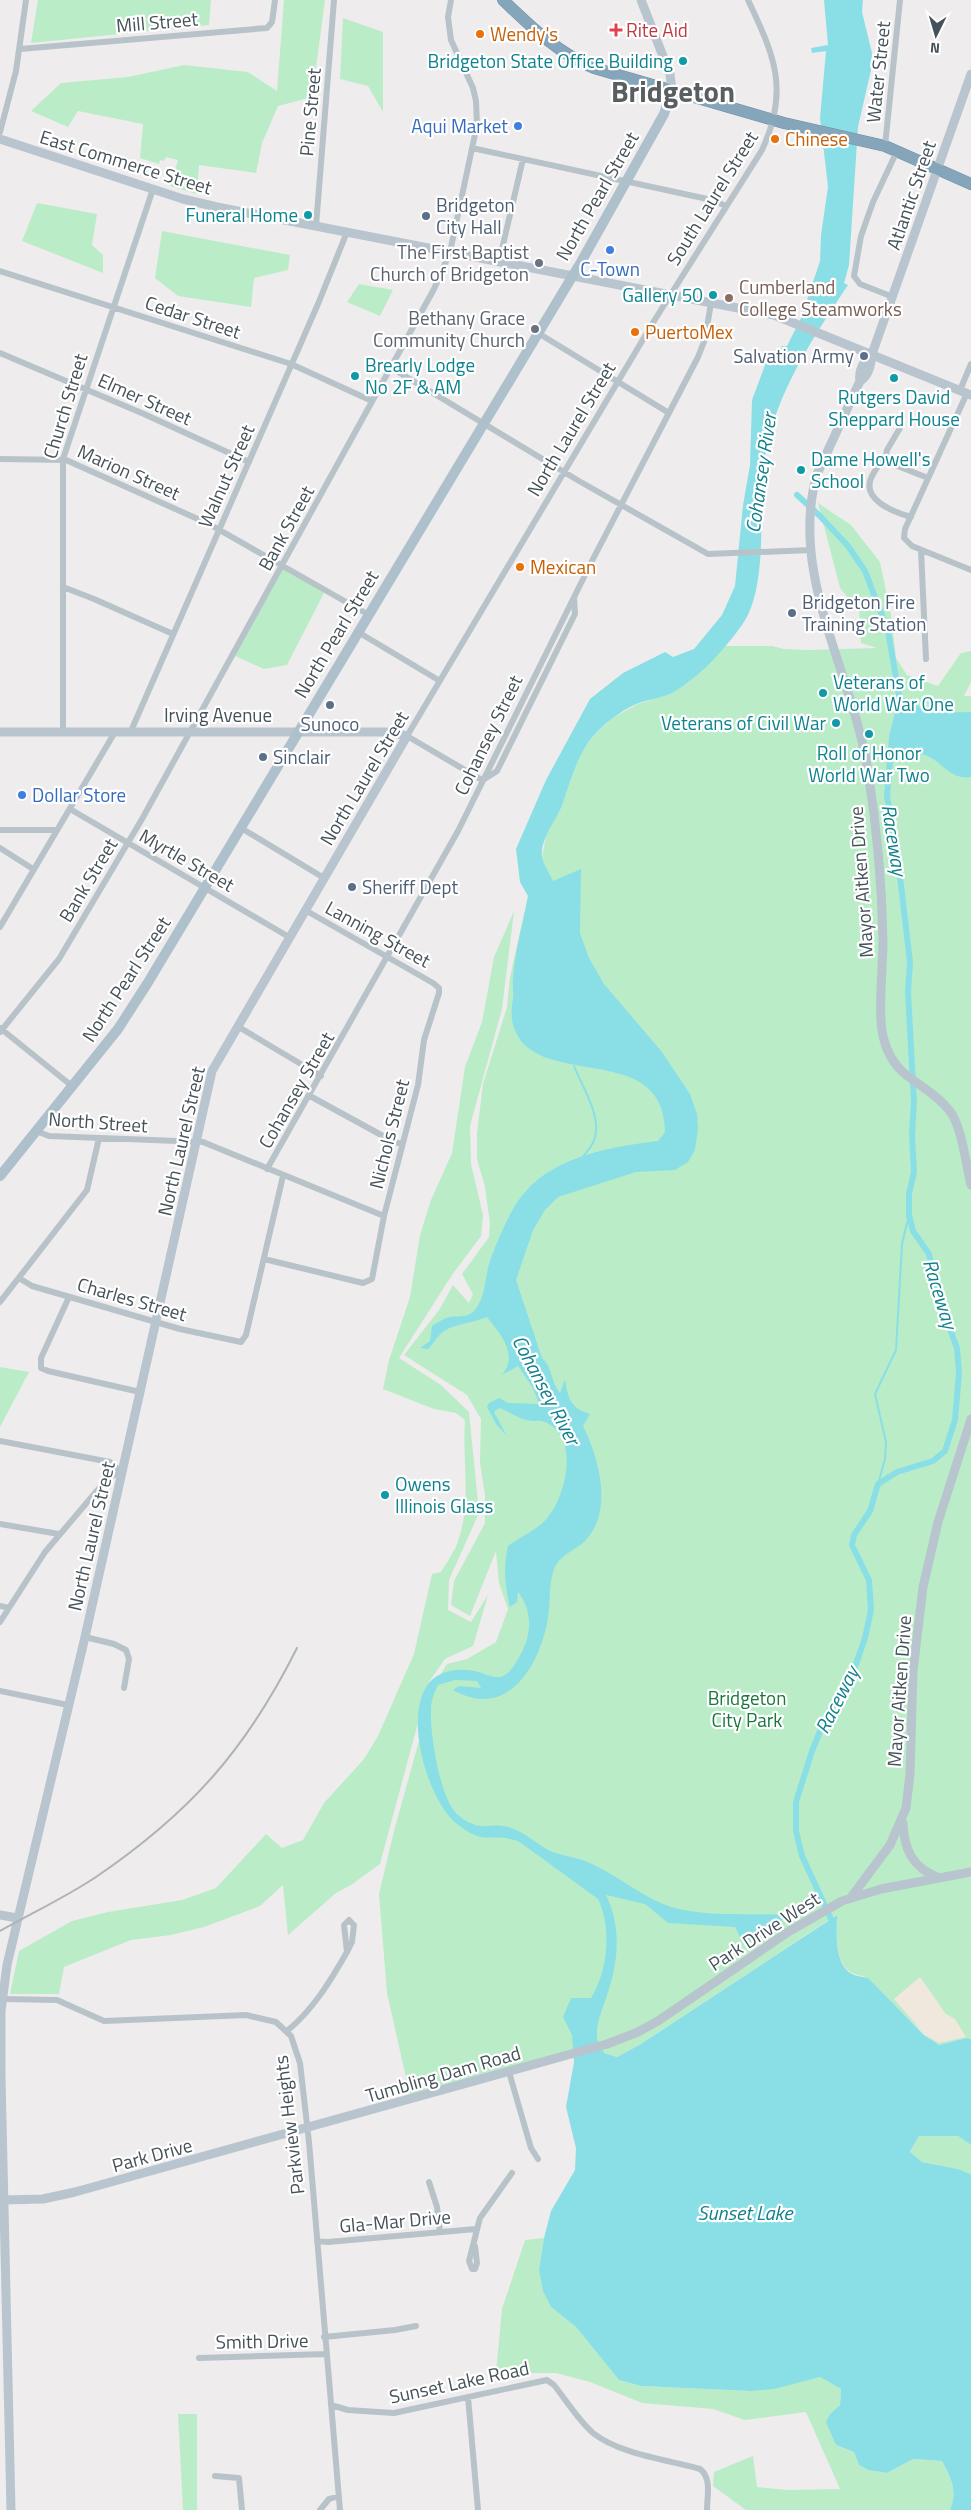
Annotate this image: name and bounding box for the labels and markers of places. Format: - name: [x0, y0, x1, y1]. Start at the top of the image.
- place label: Rite Aid: [626, 15, 688, 44]
- place label: Wendy's: [490, 19, 558, 48]
- marker: Rite Aid: [610, 24, 622, 36]
- marker: Wendy's: [474, 28, 486, 40]
- place label: Bridgeton State Office Building: [428, 46, 673, 75]
- marker: Bridgeton State Office Building: [677, 55, 689, 67]
- place label: Aqui Market: [411, 111, 508, 140]
- marker: Aqui Market: [512, 120, 524, 132]
- place label: Chinese: [785, 124, 848, 153]
- marker: Chinese: [769, 133, 781, 145]
- place label: Bridgeton City Hall: [436, 190, 515, 241]
- place label: Funeral Home: [186, 200, 298, 229]
- marker: Funeral Home: [302, 209, 314, 221]
- marker: Bridgeton City Hall: [420, 210, 432, 222]
- place label: The First Baptist Church of Bridgeton: [370, 237, 529, 288]
- marker: C-Town: [604, 244, 616, 256]
- place label: C-Town: [580, 254, 640, 283]
- marker: The First Baptist Church of Bridgeton: [533, 257, 545, 269]
- place label: Cumberland College Steamworks: [739, 272, 902, 323]
- place label: Gallery 50: [622, 280, 703, 309]
- marker: Gallery 50: [707, 289, 719, 301]
- marker: Cumberland College Steamworks: [723, 292, 735, 304]
- place label: Bethany Grace Community Church: [373, 303, 525, 354]
- place label: PuertoMex: [645, 317, 734, 346]
- marker: Bethany Grace Community Church: [529, 323, 541, 335]
- marker: PuertoMex: [629, 326, 641, 338]
- place label: Salvation Army: [733, 341, 854, 370]
- place label: Brearly Lodge No 2F & AM: [365, 350, 475, 401]
- marker: Salvation Army: [858, 350, 870, 362]
- marker: Brearly Lodge No 2F & AM: [349, 370, 361, 382]
- marker: Rutgers David Sheppard House: [888, 372, 900, 384]
- place label: Rutgers David Sheppard House: [828, 382, 960, 433]
- place label: Dame Howell's School: [811, 444, 931, 495]
- marker: Dame Howell's School: [795, 464, 807, 476]
- place label: Mexican: [530, 552, 596, 581]
- marker: Mexican: [514, 561, 526, 573]
- place label: Bridgeton Fire Training Station: [802, 587, 927, 638]
- marker: Bridgeton Fire Training Station: [786, 607, 798, 619]
- place label: Veterans of World War One: [833, 667, 954, 718]
- marker: Veterans of World War One: [817, 687, 829, 699]
- marker: Sunoco: [324, 699, 336, 711]
- place label: Veterans of Civil War: [661, 708, 826, 737]
- place label: Sunoco: [301, 709, 359, 738]
- marker: Veterans of Civil War: [830, 717, 842, 729]
- marker: Roll of Honor World War Two: [863, 728, 875, 740]
- place label: Roll of Honor World War Two: [808, 738, 930, 789]
- place label: Sinclair: [273, 742, 331, 771]
- marker: Sinclair: [257, 751, 269, 763]
- place label: Dollar Store: [32, 780, 126, 809]
- marker: Dollar Store: [16, 789, 28, 801]
- place label: Sheriff Dept: [362, 872, 458, 901]
- marker: Sheriff Dept: [346, 881, 358, 893]
- place label: Owens Illinois Glass: [395, 1469, 493, 1520]
- marker: Owens Illinois Glass: [379, 1489, 391, 1501]

